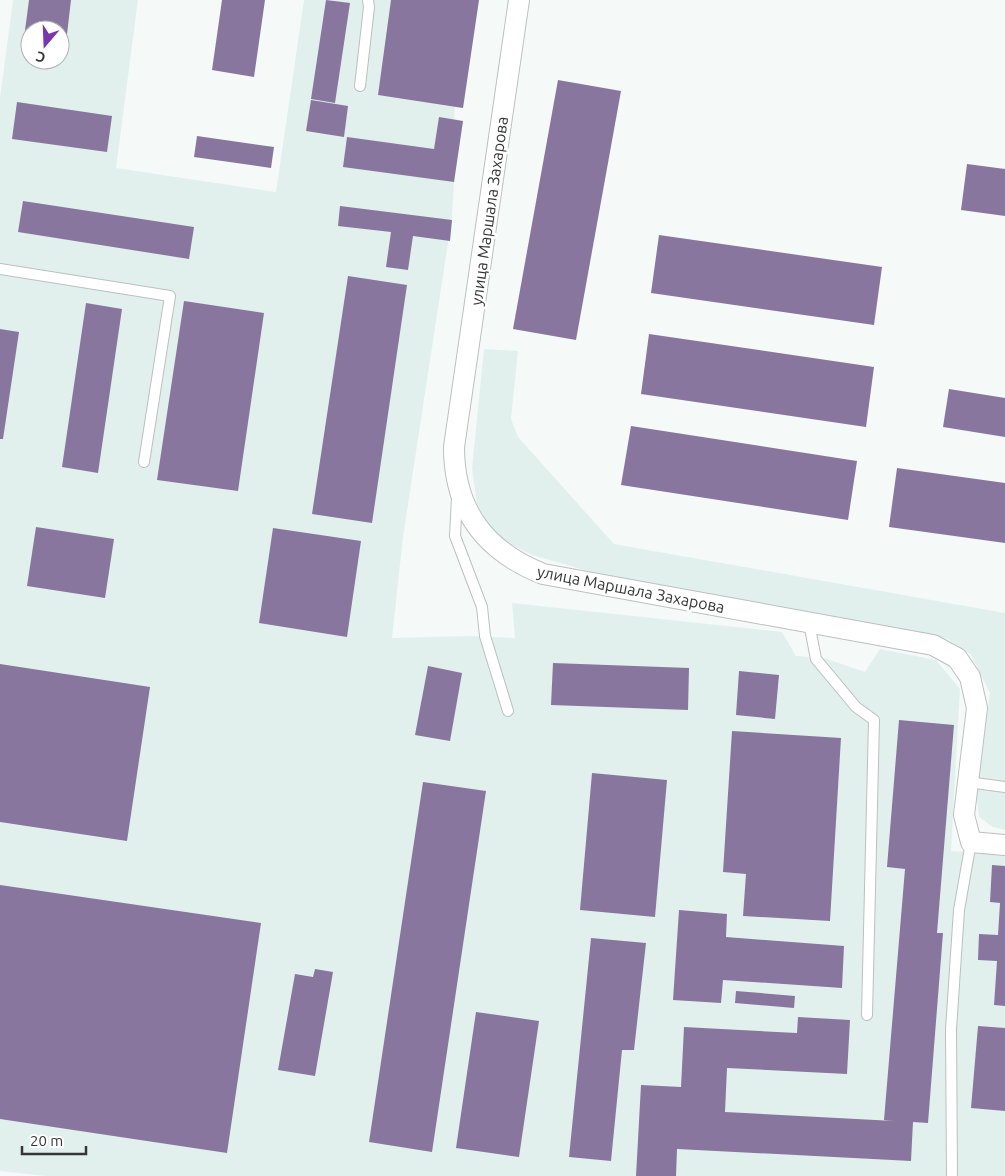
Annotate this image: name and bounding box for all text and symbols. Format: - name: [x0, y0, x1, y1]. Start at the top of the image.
- north arrow: [20, 20, 70, 70]
- text: С: [34, 48, 48, 66]
- street label: улица Маршала Захарова: [467, 115, 511, 307]
- street label: улица Маршала Захарова: [536, 562, 726, 616]
- scale bar: [22, 1124, 86, 1156]
- text: 20 m: [30, 1132, 63, 1149]

